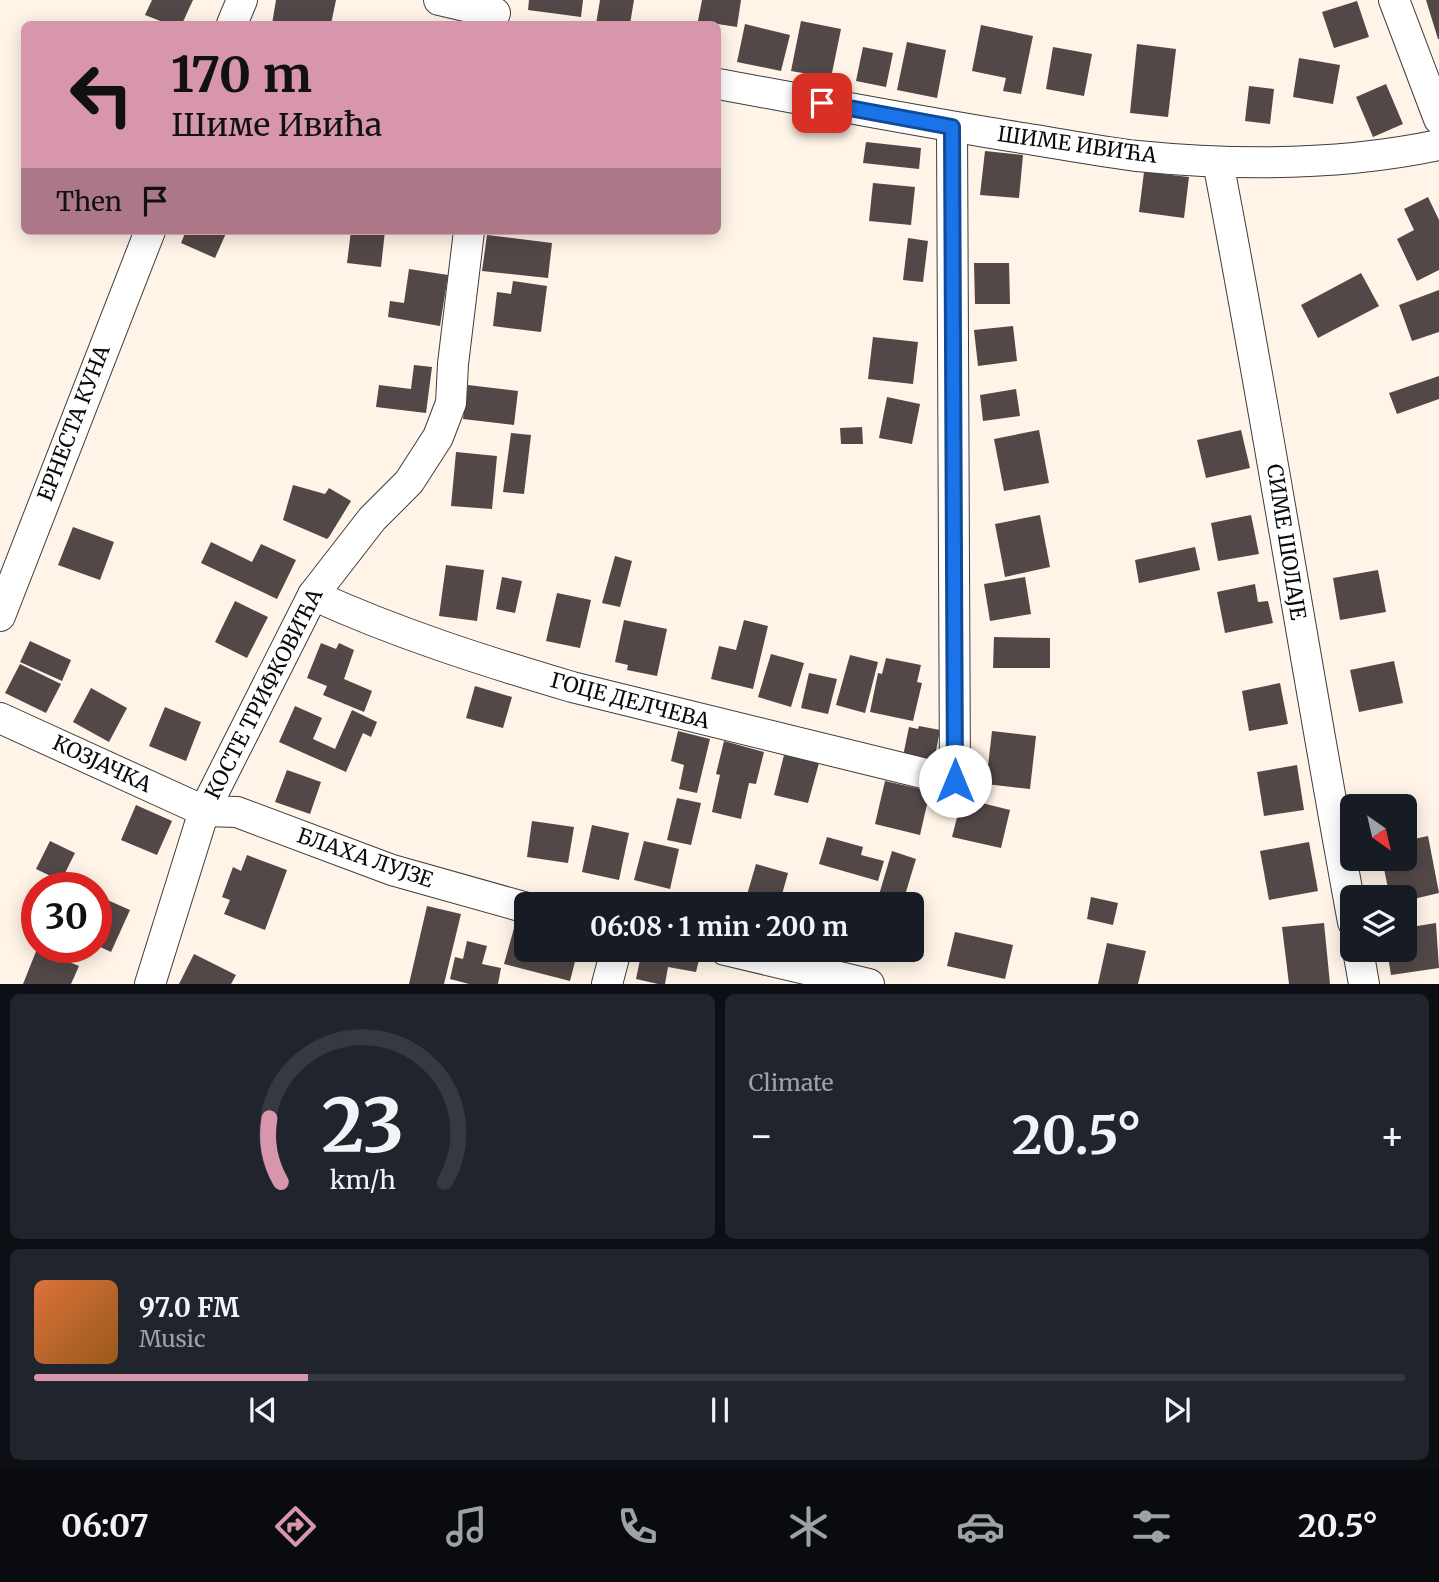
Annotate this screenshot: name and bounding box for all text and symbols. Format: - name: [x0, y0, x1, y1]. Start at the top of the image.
- text: 170 m: [171, 44, 312, 105]
- icon: left: [56, 49, 147, 140]
- pin: [792, 73, 852, 133]
- icon: arrive: [803, 84, 841, 122]
- text: Шиме Ивића: [171, 105, 382, 145]
- street label: ШИМЕ ИВИЋА: [996, 120, 1159, 169]
- icon: arrive: [136, 182, 174, 220]
- text: Then: [56, 185, 122, 218]
- street label: ЕРНЕСТА КУНА: [31, 341, 116, 505]
- street label: СИМЕ ШОЛАЈЕ: [1261, 462, 1312, 622]
- street label: КОСТЕ ТРИФКОВИЋА: [199, 584, 328, 803]
- street label: ГОЦЕ ДЕЛЧЕВА: [548, 666, 713, 735]
- street label: КОЗЈАЧКА: [49, 729, 156, 798]
- position arrow: [918, 744, 992, 818]
- north arrow: [1340, 794, 1418, 872]
- map controls: [1340, 794, 1417, 962]
- street label: БЛАХА ЛУЈЗЕ: [294, 822, 437, 894]
- speed limit sign: 30: [21, 872, 112, 963]
- button: layers: [1340, 885, 1417, 962]
- text: 06:08 · 1 min · 200 m: [590, 910, 848, 943]
- text: Climate: [749, 1068, 834, 1097]
- text: 23: [321, 1081, 404, 1173]
- text: 20.5°: [1012, 1103, 1142, 1168]
- text: −: [749, 1112, 774, 1159]
- text: +: [1380, 1112, 1405, 1159]
- text: km/h: [329, 1164, 395, 1196]
- text: 97.0 FM: [139, 1291, 239, 1324]
- text: Music: [139, 1324, 206, 1353]
- icon: previous: [244, 1391, 282, 1429]
- icon: pause: [701, 1391, 739, 1429]
- icon: next: [1158, 1391, 1196, 1429]
- icon: directions: [271, 1502, 320, 1551]
- icon: music: [442, 1502, 491, 1551]
- icon: phone: [613, 1502, 662, 1551]
- icon: climate: [784, 1502, 833, 1551]
- icon: car: [956, 1502, 1005, 1551]
- icon: filters: [1127, 1502, 1176, 1551]
- text: 06:07: [61, 1506, 149, 1546]
- text: 20.5°: [1298, 1506, 1378, 1546]

